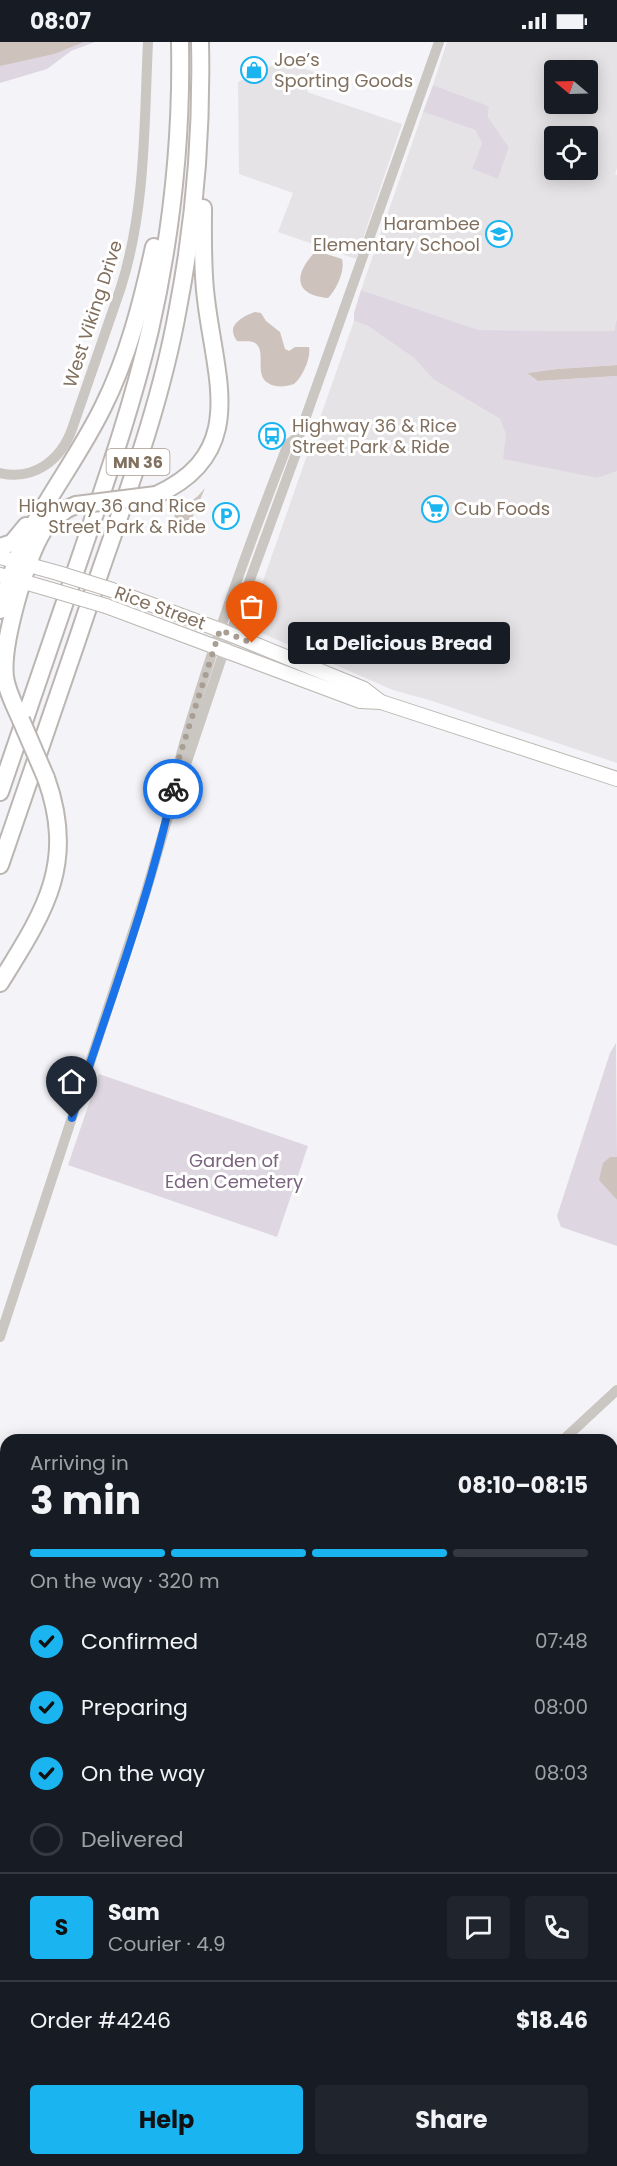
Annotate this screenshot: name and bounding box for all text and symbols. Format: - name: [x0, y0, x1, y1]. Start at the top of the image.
- text: 08:07: [30, 6, 91, 37]
- place label: Joe’s Sporting Goods: [274, 47, 413, 93]
- shop icon: Joe’s Sporting Goods: [239, 55, 269, 85]
- north arrow: [544, 60, 598, 114]
- map controls: [544, 60, 598, 180]
- button: locate: [544, 126, 598, 180]
- place label: Harambee Elementary School: [313, 211, 480, 257]
- school or university icon: Harambee Elementary School: [484, 219, 514, 249]
- street label: West Viking Drive: [57, 237, 128, 391]
- place label: Highway 36 & Rice Street Park & Ride: [292, 413, 457, 459]
- bus stop icon: Highway 36 & Rice Street Park & Ride: [257, 421, 287, 451]
- road number: MN 36: [106, 449, 170, 475]
- place label: Highway 36 and Rice Street Park & Ride: [19, 493, 206, 539]
- supermarket icon: Cub Foods: [420, 494, 450, 524]
- place label: Cub Foods: [454, 496, 550, 521]
- parking icon: Highway 36 and Rice Street Park & Ride: [211, 501, 241, 531]
- street label: Rice Street: [111, 580, 209, 636]
- pin: [226, 581, 277, 643]
- icon: bag: [235, 590, 268, 623]
- callout: La Delicious Bread: [288, 622, 510, 664]
- text: La Delicious Bread: [306, 629, 492, 657]
- courier: [143, 759, 203, 819]
- icon: bike: [157, 773, 190, 806]
- pin: [46, 1056, 97, 1118]
- icon: home: [55, 1065, 88, 1098]
- park label: Garden of Eden Cemetery: [165, 1148, 303, 1194]
- text: Arriving in: [30, 1449, 129, 1477]
- text: 08:10–08:15: [458, 1470, 588, 1501]
- text: 3 min: [30, 1473, 141, 1528]
- text: On the way · 320 m: [30, 1567, 220, 1595]
- icon: check: [30, 1625, 63, 1658]
- text: Confirmed: [81, 1626, 198, 1657]
- text: 07:48: [535, 1627, 588, 1655]
- icon: check: [30, 1691, 63, 1724]
- text: Preparing: [81, 1692, 188, 1723]
- text: 08:00: [533, 1693, 588, 1721]
- icon: check: [30, 1757, 63, 1790]
- text: On the way: [81, 1758, 205, 1789]
- text: 08:03: [534, 1759, 588, 1787]
- text: Delivered: [81, 1824, 184, 1855]
- button: chat: [447, 1896, 510, 1959]
- button: phone: [525, 1896, 588, 1959]
- text: Sam: [108, 1897, 160, 1928]
- text: S: [55, 1912, 68, 1943]
- text: Courier · 4.9: [108, 1930, 226, 1958]
- text: Order #4246: [30, 2005, 171, 2036]
- text: $18.46: [516, 2005, 588, 2036]
- button: Help: [30, 2085, 303, 2154]
- button: Share: [315, 2085, 588, 2154]

